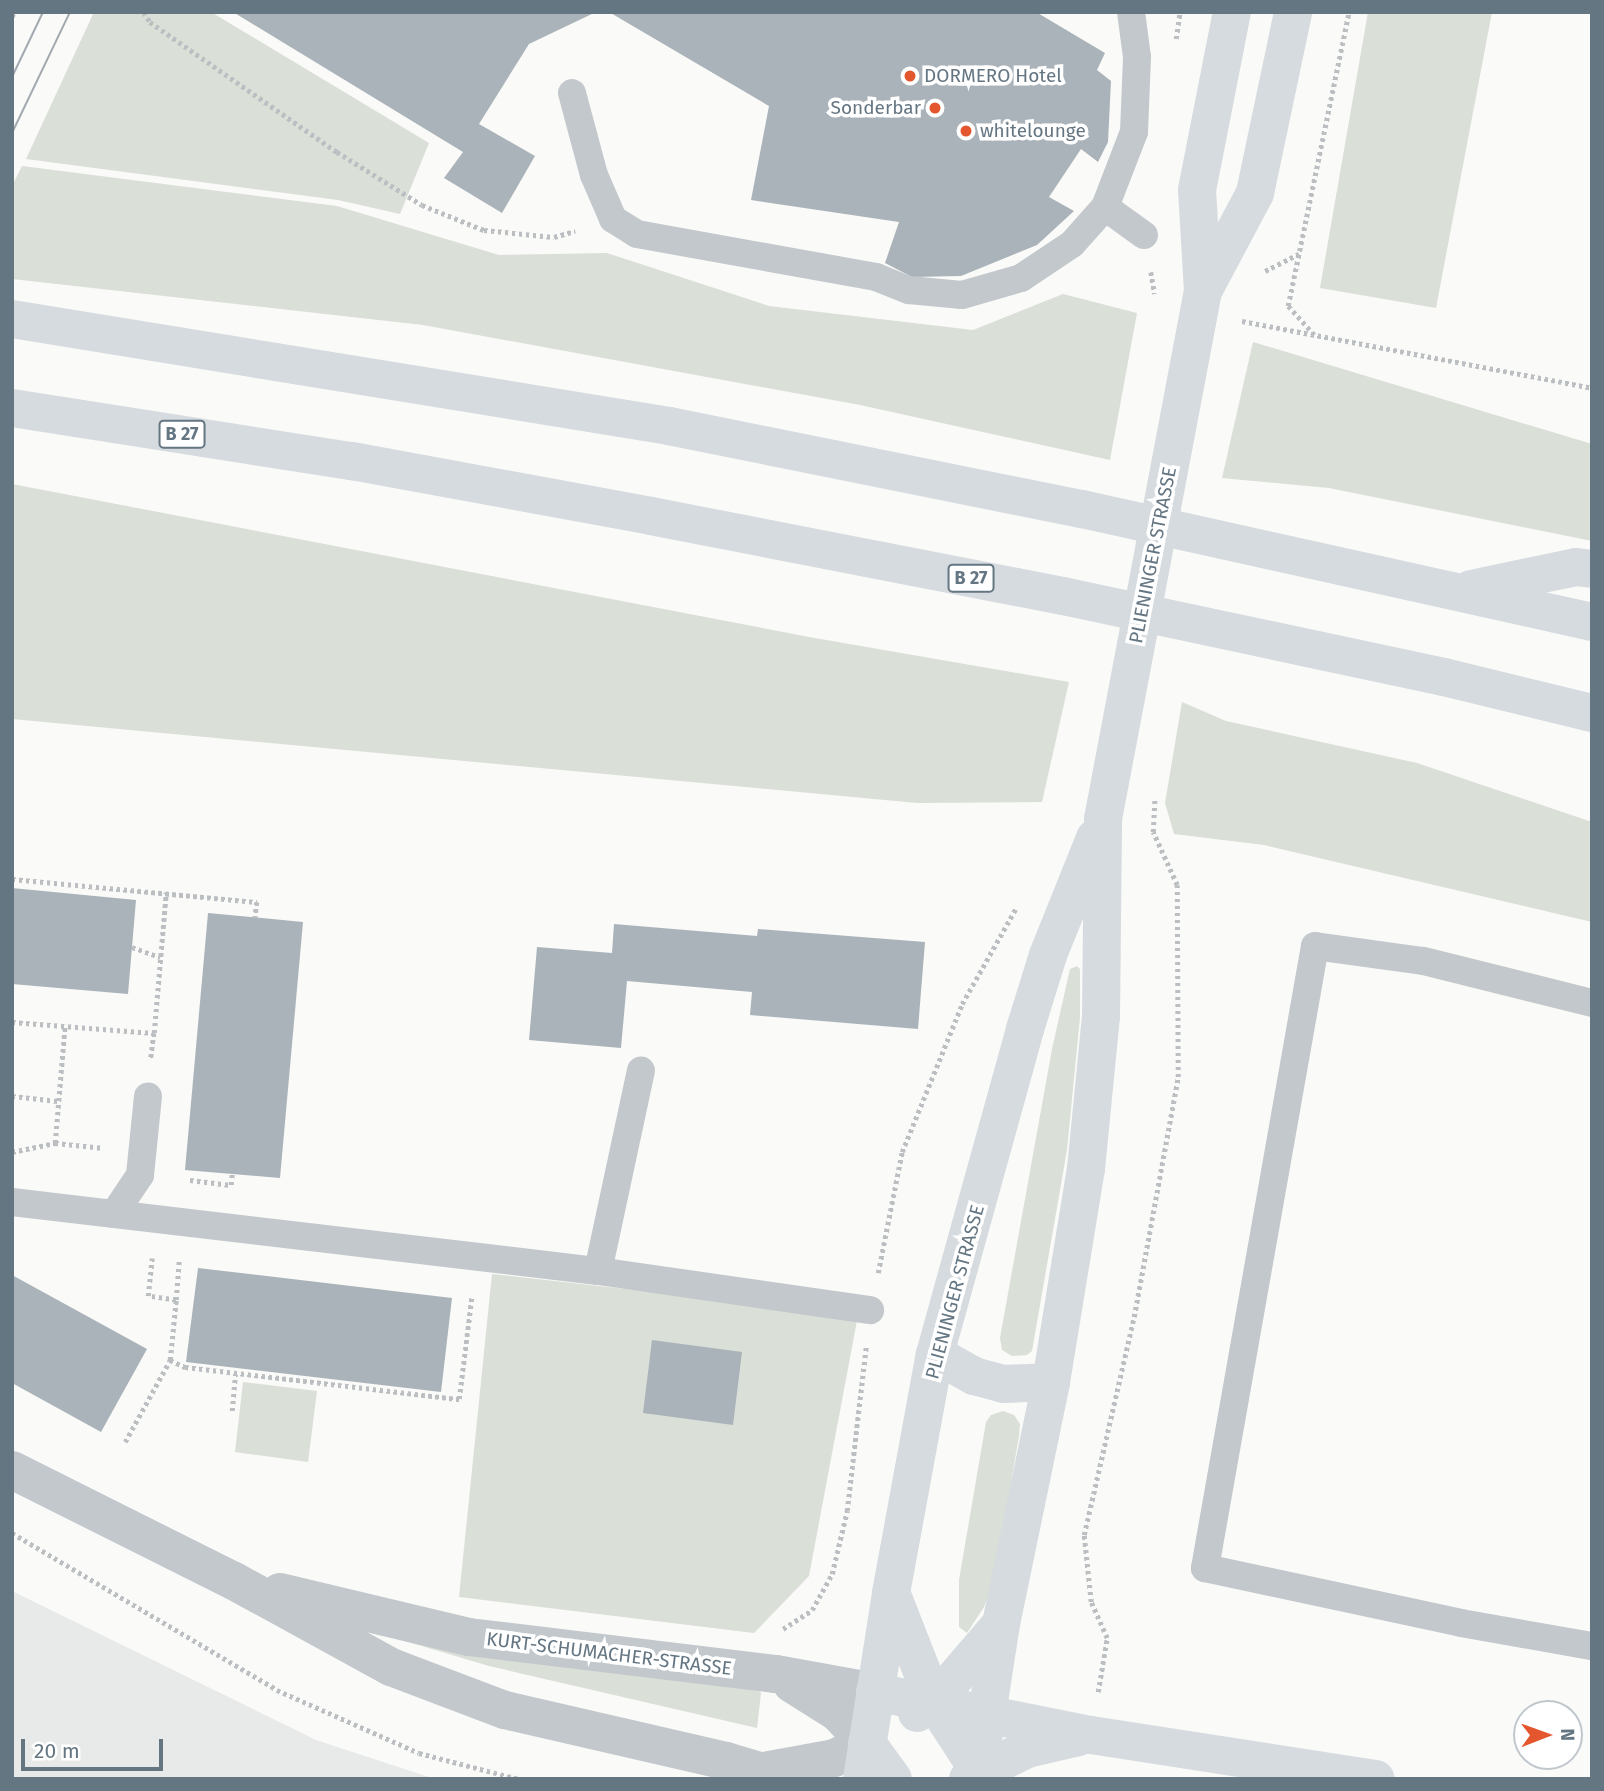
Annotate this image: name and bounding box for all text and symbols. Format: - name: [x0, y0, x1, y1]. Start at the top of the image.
- place label: DORMERO Hotel: [924, 65, 1062, 87]
- marker: DORMERO Hotel: [902, 68, 918, 84]
- place label: Sonderbar: [831, 97, 921, 119]
- marker: Sonderbar: [927, 100, 943, 116]
- place label: whitelounge: [980, 120, 1086, 142]
- marker: whitelounge: [958, 123, 974, 139]
- road number: B 27: [158, 420, 206, 448]
- street label: PLIENINGER STRASSE: [1125, 465, 1181, 645]
- road number: B 27: [946, 564, 996, 592]
- street label: PLIENINGER STRASSE: [921, 1202, 989, 1382]
- street label: KURT-SCHUMACHER-STRASSE: [485, 1628, 733, 1680]
- north arrow: [1513, 1700, 1583, 1770]
- scale bar: [24, 1724, 166, 1768]
- text: N: [1556, 1728, 1579, 1741]
- text: 20 m: [34, 1738, 80, 1764]

